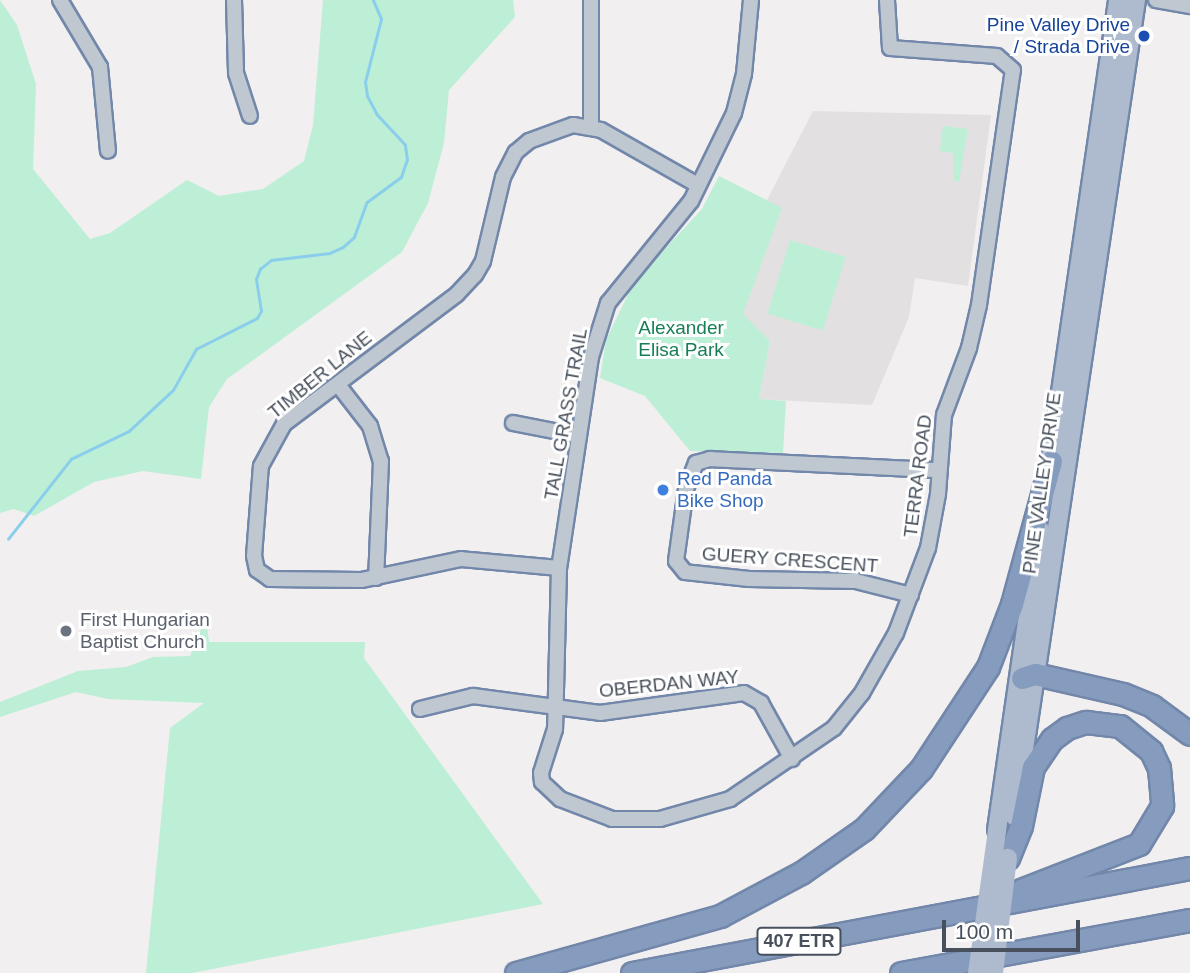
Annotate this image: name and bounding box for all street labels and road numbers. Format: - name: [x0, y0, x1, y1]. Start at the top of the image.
- street label: TIMBER LANE: [264, 326, 376, 424]
- street label: TALL GRASS TRAIL: [540, 326, 592, 502]
- street label: PINE VALLEY DRIVE: [1018, 391, 1066, 575]
- street label: TERRA ROAD: [899, 413, 937, 539]
- street label: GUERY CRESCENT: [701, 542, 879, 578]
- street label: OBERDAN WAY: [598, 665, 740, 703]
- road number: 407 ETR: [755, 926, 843, 956]

